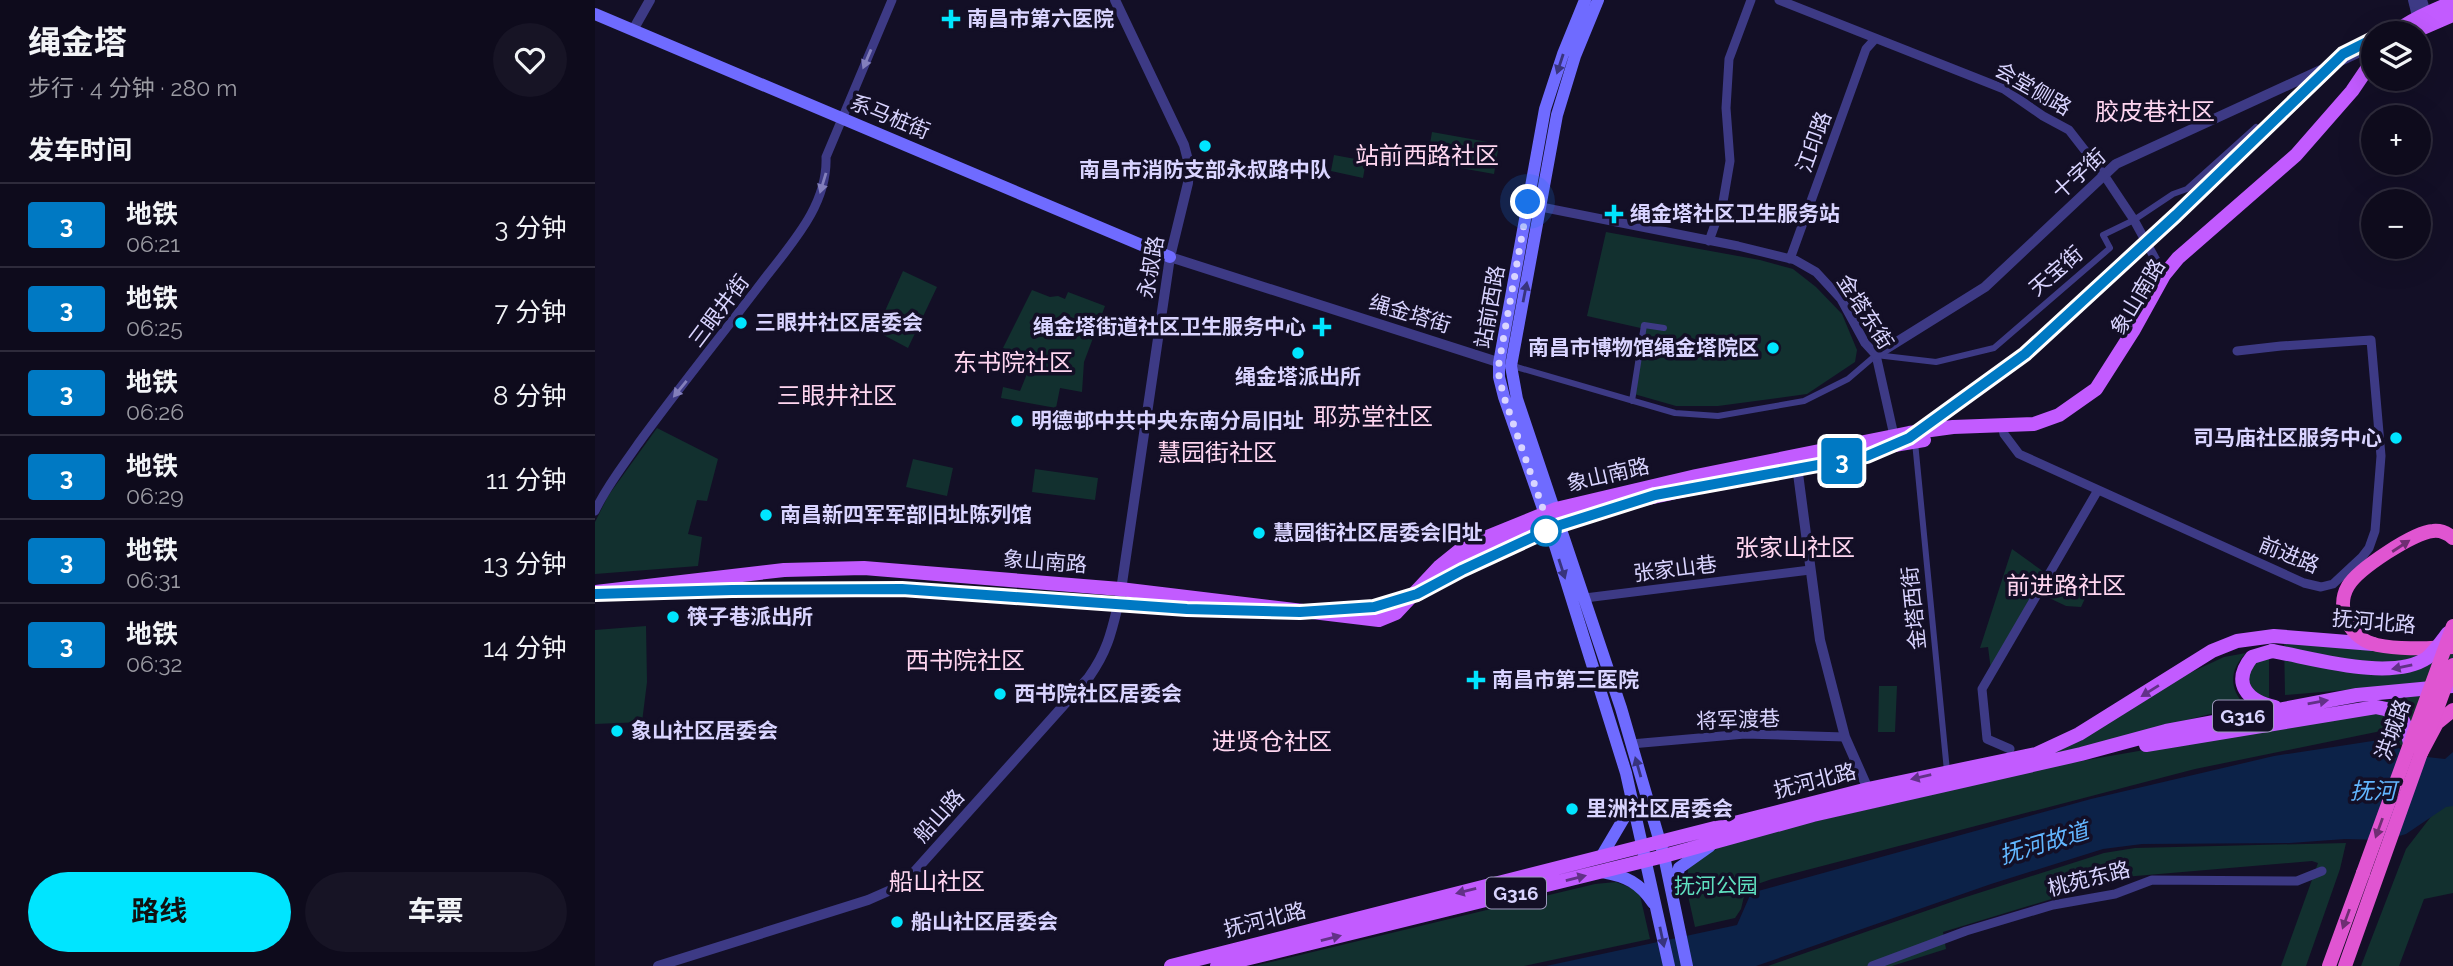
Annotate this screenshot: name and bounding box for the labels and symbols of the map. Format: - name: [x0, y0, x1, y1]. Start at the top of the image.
- place label: 南昌市第六医院: [967, 6, 1114, 31]
- marker: 南昌市第六医院: [941, 9, 961, 29]
- one-way arrow: [861, 49, 872, 70]
- one-way arrow: [1554, 53, 1565, 74]
- street label: 会堂侧路: [1991, 57, 2076, 120]
- street label: 系马桩街: [847, 89, 934, 144]
- district label: 胶皮巷社区: [2095, 97, 2215, 126]
- street label: 江印路: [1791, 108, 1836, 176]
- marker: 南昌市消防支部永叔路中队: [1197, 138, 1213, 154]
- district label: 站前西路社区: [1355, 141, 1499, 170]
- street label: 十字街: [2047, 143, 2110, 204]
- place label: 南昌市消防支部永叔路中队: [1079, 157, 1331, 182]
- one-way arrow: [818, 172, 828, 193]
- your location: [1510, 184, 1545, 219]
- place label: 绳金塔社区卫生服务站: [1630, 201, 1840, 226]
- marker: 绳金塔社区卫生服务站: [1604, 204, 1624, 224]
- street label: 永叔路: [1133, 234, 1168, 300]
- street label: 天宝街: [2024, 241, 2088, 301]
- street label: 象山南路: [2105, 254, 2170, 339]
- street label: 站前西路: [1470, 263, 1509, 350]
- street label: 三眼井街: [683, 270, 754, 352]
- street label: 金塔东街: [1832, 270, 1899, 354]
- one-way arrow: [1519, 281, 1530, 303]
- street label: 绳金塔街: [1366, 289, 1454, 338]
- place label: 三眼井社区居委会: [755, 310, 923, 335]
- place label: 绳金塔街道社区卫生服务中心: [1033, 314, 1306, 339]
- marker: 三眼井社区居委会: [733, 315, 749, 331]
- marker: 绳金塔街道社区卫生服务中心: [1312, 317, 1332, 337]
- place label: 南昌市博物馆绳金塔院区: [1528, 335, 1759, 360]
- marker: 南昌市博物馆绳金塔院区: [1765, 340, 1781, 356]
- marker: 绳金塔派出所: [1290, 345, 1306, 361]
- district label: 东书院社区: [953, 348, 1073, 377]
- place label: 绳金塔派出所: [1235, 364, 1361, 389]
- one-way arrow: [673, 379, 688, 397]
- district label: 三眼井社区: [777, 381, 897, 410]
- district label: 耶苏堂社区: [1313, 402, 1433, 431]
- place label: 明德邨中共中央东南分局旧址: [1031, 408, 1304, 433]
- marker: 明德邨中共中央东南分局旧址: [1009, 413, 1025, 429]
- place label: 司马庙社区服务中心: [2193, 425, 2382, 450]
- marker: 司马庙社区服务中心: [2388, 430, 2404, 446]
- district label: 慧园街社区: [1157, 438, 1277, 467]
- line badge: 3: [1819, 438, 1865, 484]
- street label: 象山南路: [1564, 453, 1652, 496]
- place label: 南昌新四军军部旧址陈列馆: [780, 502, 1032, 527]
- marker: 南昌新四军军部旧址陈列馆: [758, 507, 774, 523]
- unlabelled marker: [1531, 516, 1561, 546]
- place label: 慧园街社区居委会旧址: [1273, 520, 1483, 545]
- marker: 慧园街社区居委会旧址: [1251, 525, 1267, 541]
- street label: 前进路: [2255, 531, 2323, 578]
- district label: 张家山社区: [1735, 533, 1855, 562]
- one-way arrow: [2391, 539, 2410, 552]
- street label: 象山南路: [1002, 546, 1088, 577]
- street label: 张家山巷: [1632, 551, 1718, 586]
- one-way arrow: [1558, 558, 1568, 579]
- street label: 金塔西街: [1897, 565, 1930, 651]
- district label: 前进路社区: [2006, 571, 2126, 600]
- place label: 筷子巷派出所: [687, 604, 813, 629]
- street label: 抚河北路: [2331, 605, 2417, 638]
- marker: 筷子巷派出所: [665, 609, 681, 625]
- district label: 西书院社区: [905, 646, 1025, 675]
- one-way arrow: [2390, 661, 2412, 672]
- place label: 南昌市第三医院: [1492, 667, 1639, 692]
- marker: 南昌市第三医院: [1466, 670, 1486, 690]
- place label: 西书院社区居委会: [1014, 681, 1182, 706]
- one-way arrow: [2140, 684, 2159, 697]
- marker: 西书院社区居委会: [992, 686, 1008, 702]
- one-way arrow: [2307, 696, 2329, 707]
- street label: 洪城路: [2370, 696, 2415, 764]
- road number: G316: [2213, 701, 2273, 732]
- street label: 将军渡巷: [1696, 706, 1780, 733]
- place label: 象山社区居委会: [631, 718, 778, 743]
- marker: 象山社区居委会: [609, 723, 625, 739]
- district label: 进贤仓社区: [1212, 727, 1332, 756]
- one-way arrow: [1633, 757, 1643, 778]
- street label: 抚河北路: [1771, 758, 1859, 803]
- one-way arrow: [1910, 772, 1932, 783]
- water label: 抚河: [2350, 777, 2400, 804]
- street label: 船山路: [908, 784, 969, 847]
- place label: 里洲社区居委会: [1586, 796, 1733, 821]
- marker: 里洲社区居委会: [1564, 801, 1580, 817]
- water label: 抚河故道: [1996, 815, 2095, 869]
- one-way arrow: [2373, 818, 2384, 839]
- street label: 桃苑东路: [2045, 856, 2133, 901]
- district label: 船山社区: [889, 867, 985, 896]
- one-way arrow: [1565, 872, 1587, 883]
- park label: 抚河公园: [1674, 873, 1758, 898]
- road number: G316: [1486, 878, 1546, 908]
- one-way arrow: [1455, 886, 1477, 897]
- street label: 抚河北路: [1221, 897, 1309, 942]
- place label: 船山社区居委会: [911, 909, 1058, 934]
- one-way arrow: [2340, 909, 2351, 930]
- marker: 船山社区居委会: [889, 914, 905, 930]
- one-way arrow: [1657, 926, 1668, 948]
- one-way arrow: [1320, 932, 1342, 943]

